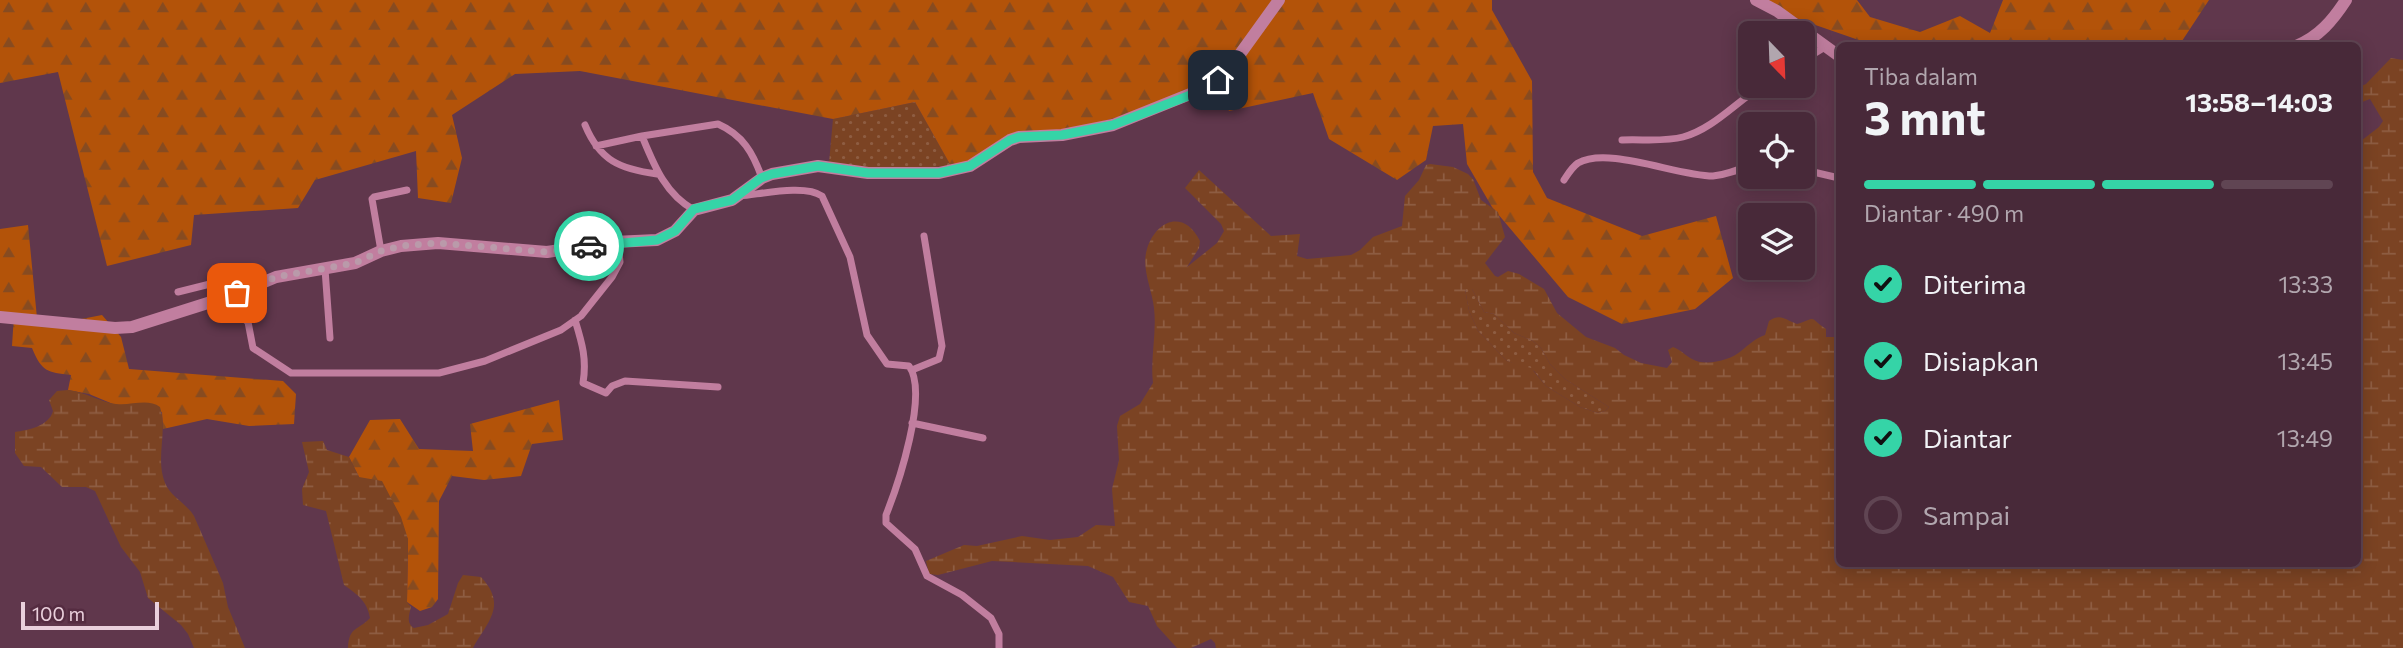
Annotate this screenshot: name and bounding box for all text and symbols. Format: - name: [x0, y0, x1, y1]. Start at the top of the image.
- north arrow: [1738, 21, 1815, 98]
- map controls: [1738, 21, 1815, 280]
- pin: [1188, 50, 1248, 110]
- icon: home: [1199, 61, 1237, 99]
- text: Tiba dalam: [1864, 62, 1978, 90]
- text: 13:58–14:03: [2185, 86, 2333, 117]
- text: 3 mnt: [1864, 88, 1986, 144]
- button: locate: [1738, 112, 1815, 189]
- text: Diantar · 490 m: [1864, 199, 2024, 227]
- button: layers: [1738, 203, 1815, 280]
- courier: [554, 211, 624, 281]
- icon: car: [570, 227, 608, 265]
- pin: [207, 263, 267, 323]
- icon: check: [1864, 265, 1902, 303]
- text: Diterima: [1923, 268, 2026, 299]
- text: 13:33: [2278, 270, 2333, 298]
- icon: bag: [218, 274, 256, 312]
- icon: check: [1864, 342, 1902, 380]
- text: Disiapkan: [1923, 345, 2039, 376]
- text: 13:45: [2278, 347, 2333, 375]
- icon: check: [1864, 419, 1902, 457]
- text: Diantar: [1923, 422, 2012, 453]
- text: 13:49: [2277, 424, 2333, 452]
- text: Sampai: [1923, 499, 2010, 530]
- scale bar: [21, 599, 159, 631]
- text: 100 m: [32, 602, 85, 625]

